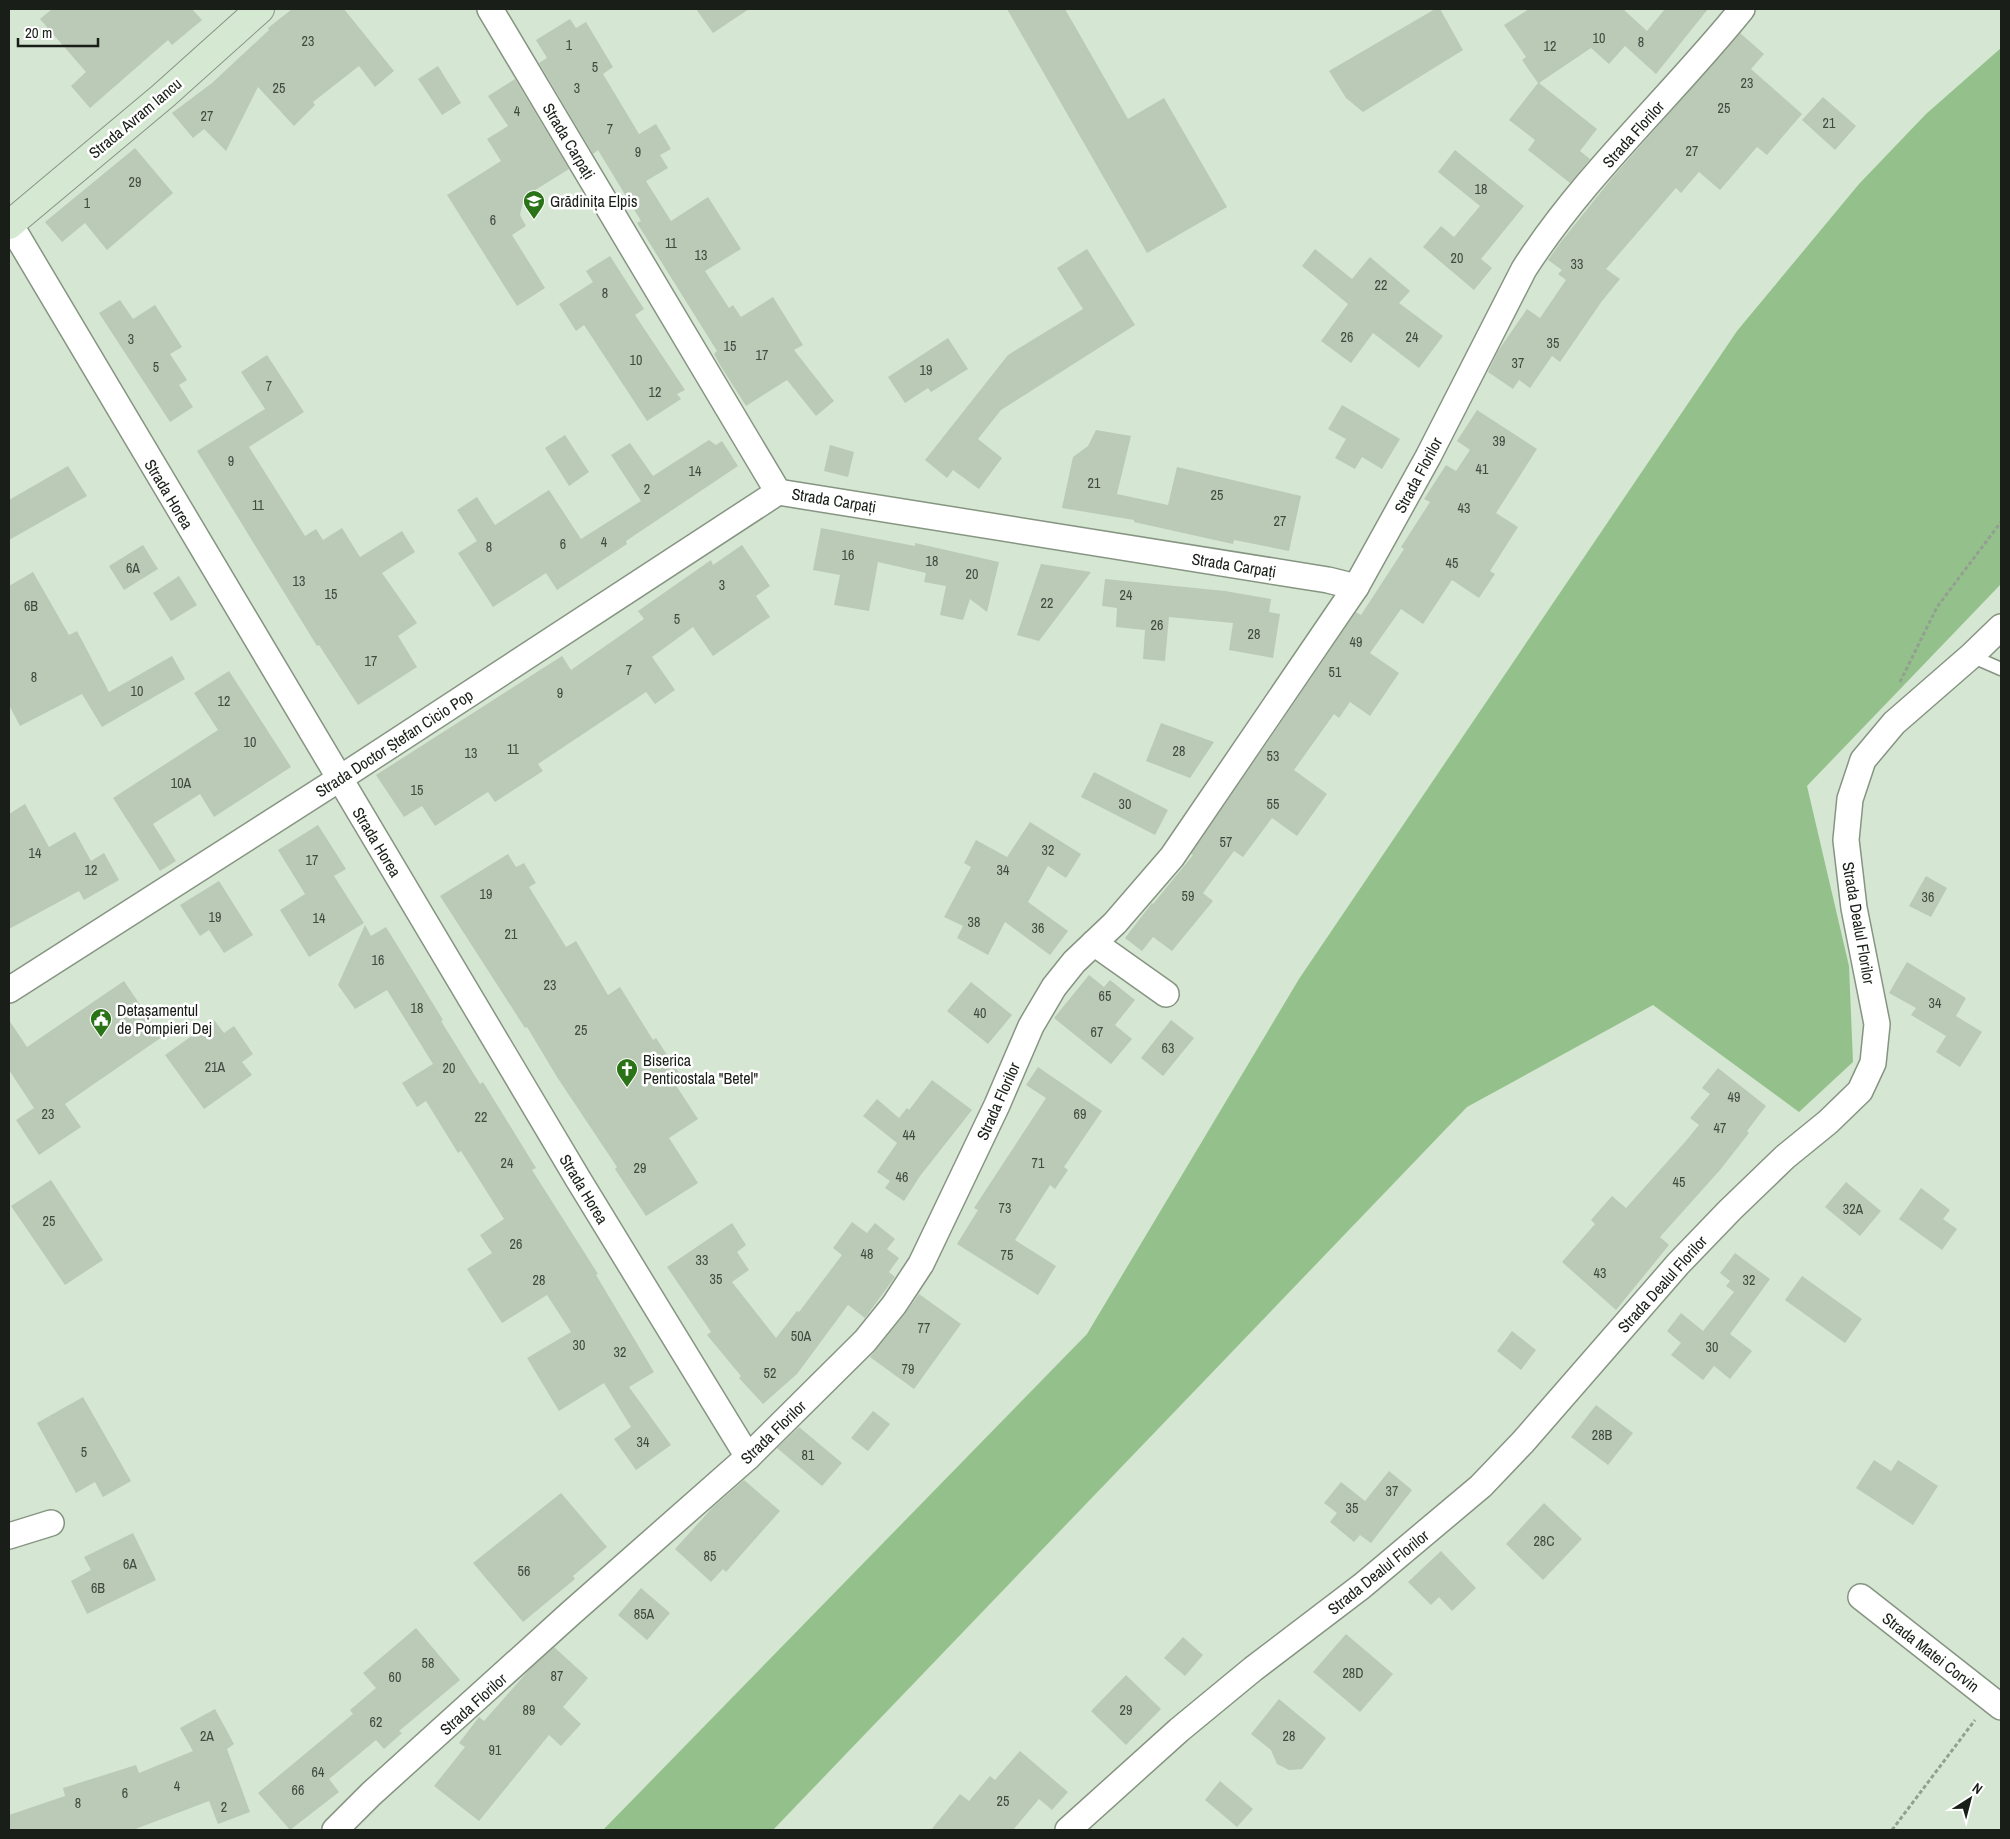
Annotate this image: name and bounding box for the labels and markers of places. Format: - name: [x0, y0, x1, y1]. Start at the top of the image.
- school or university icon: Grădinița Elpis: [522, 189, 546, 220]
- place label: Grădinița Elpis: [550, 190, 638, 212]
- place label: Detașamentul de Pompieri Dej: [117, 999, 212, 1039]
- public building icon: Detașamentul de Pompieri Dej: [89, 1007, 113, 1038]
- place label: Biserica Penticostala "Betel": [643, 1049, 758, 1089]
- church icon: Biserica Penticostala "Betel": [615, 1057, 639, 1088]

